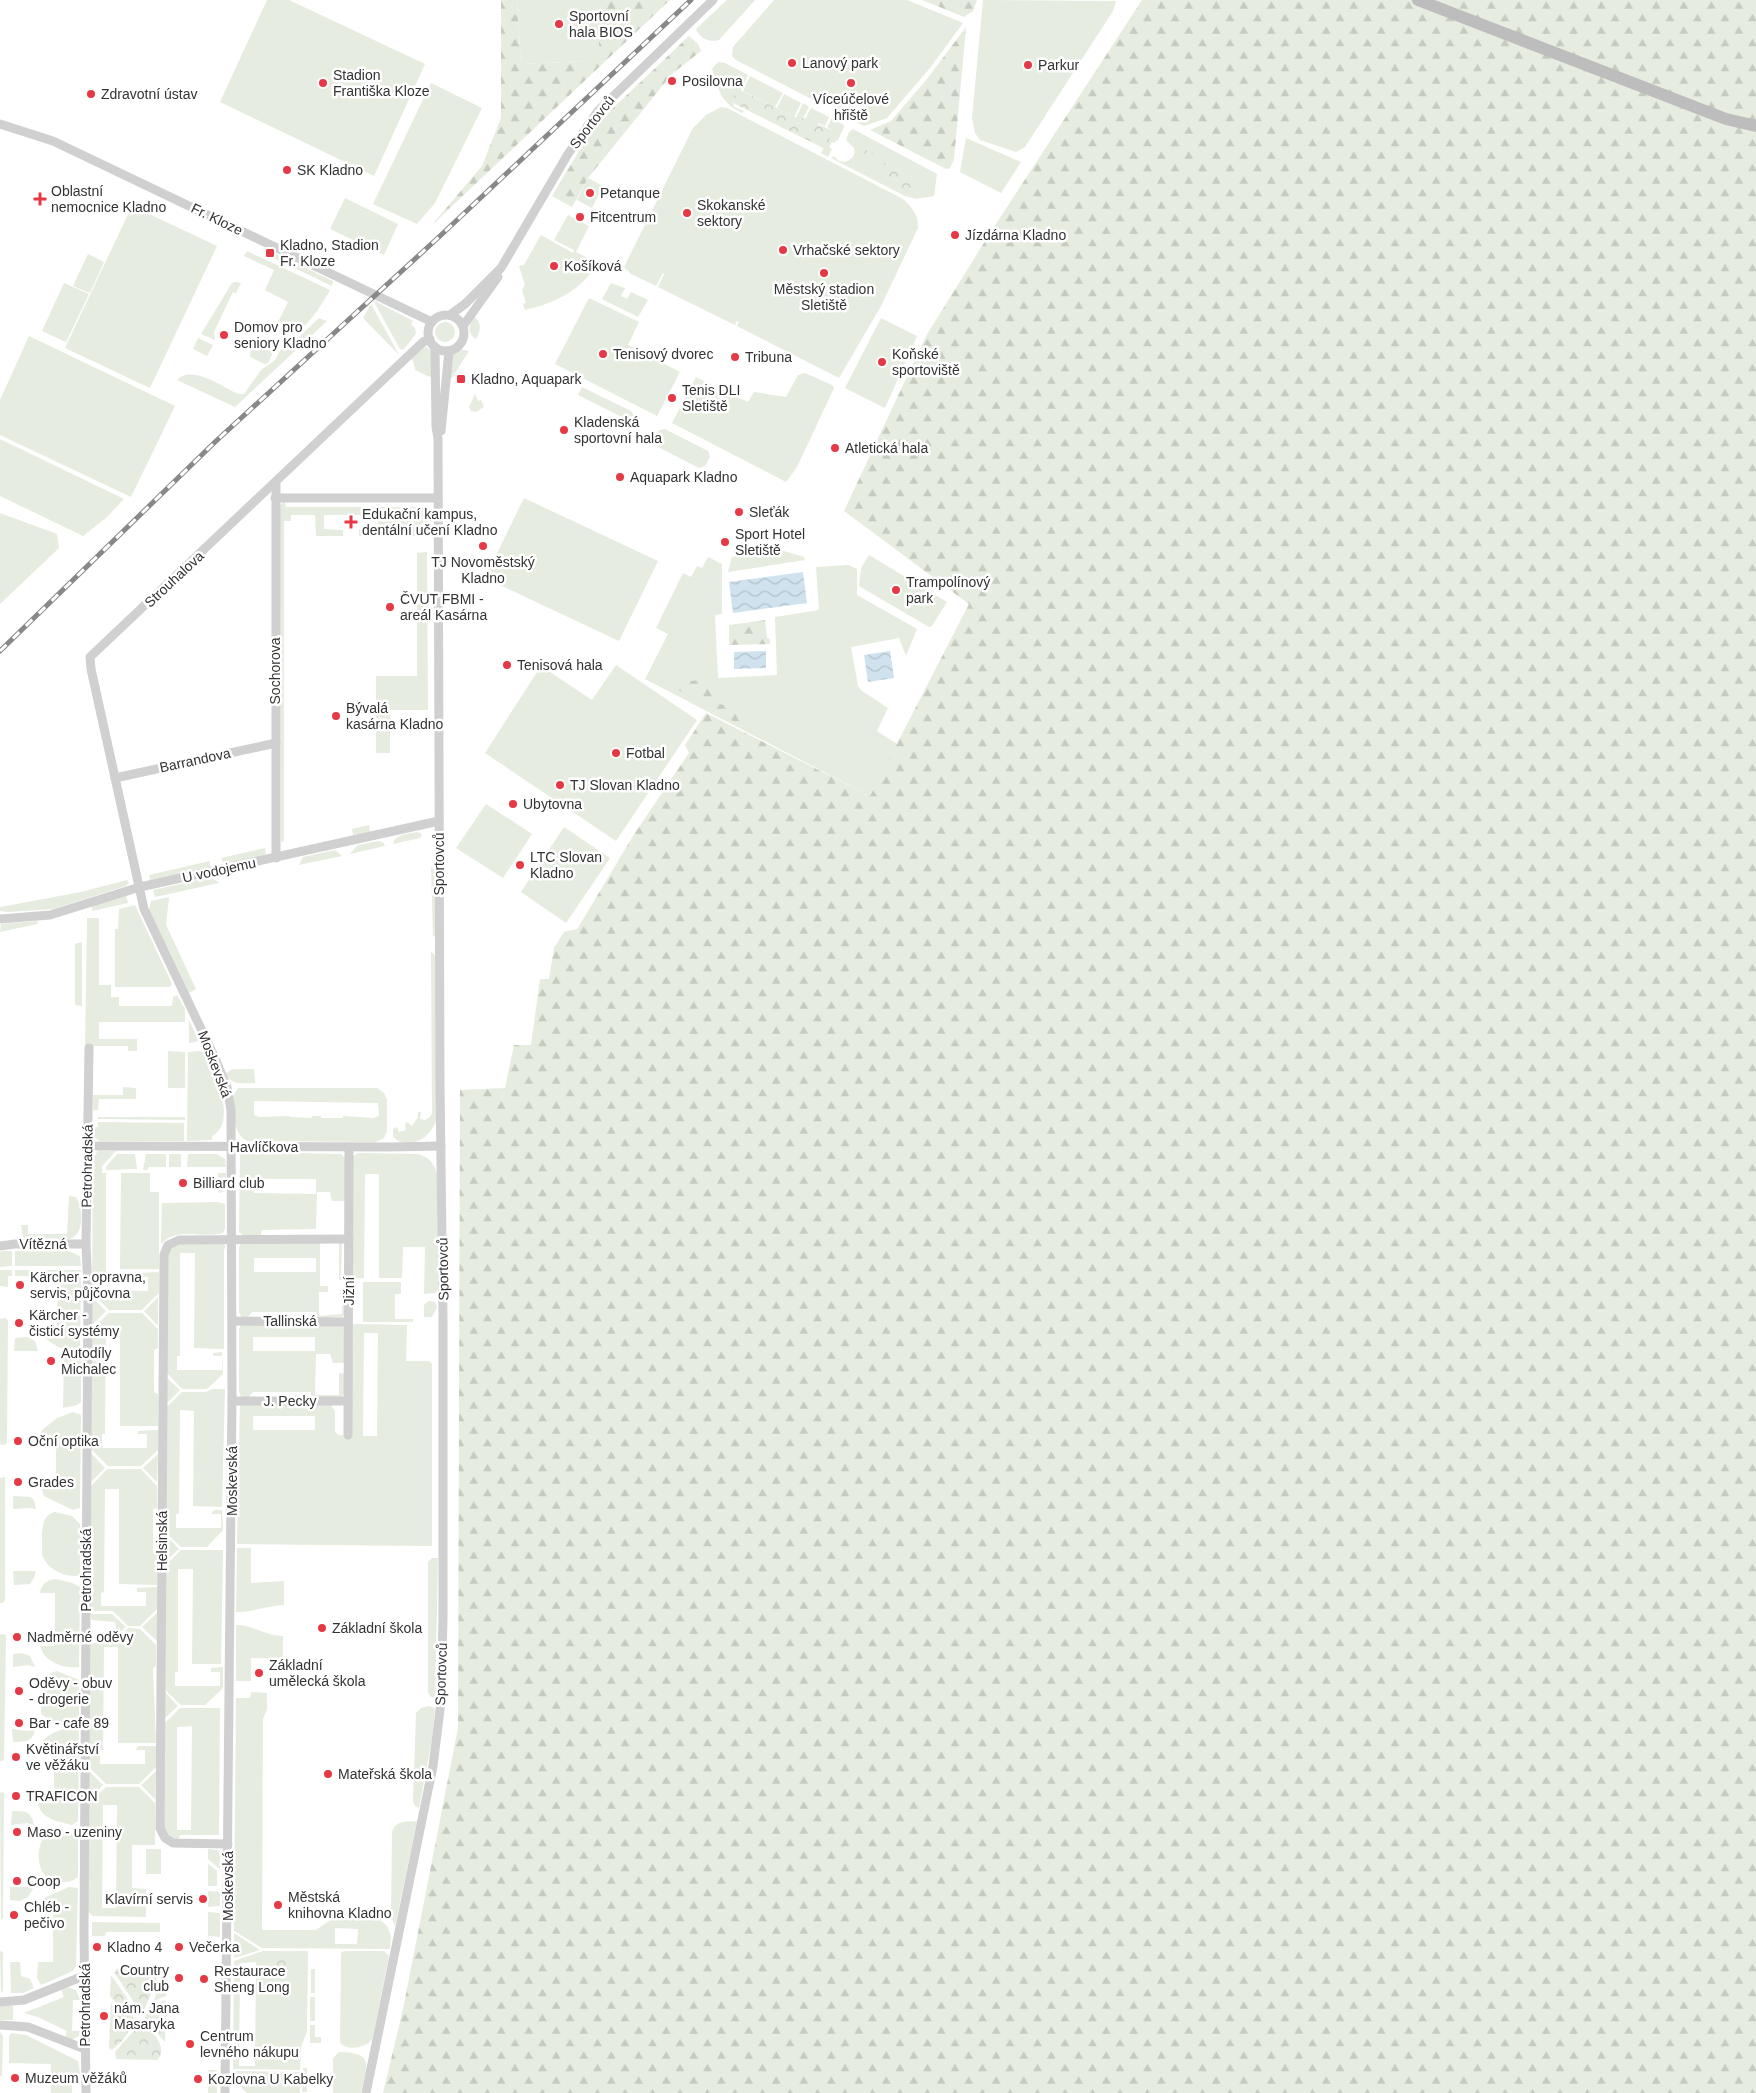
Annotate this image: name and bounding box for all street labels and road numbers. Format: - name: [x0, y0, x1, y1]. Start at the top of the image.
- street label: Sportovců: [566, 92, 618, 152]
- street label: Fr. Kloze: [189, 200, 246, 238]
- street label: Strouhalova: [141, 548, 207, 610]
- street label: Sochorova: [267, 637, 283, 704]
- street label: Barrandova: [158, 745, 232, 775]
- street label: Sportovců: [431, 832, 447, 896]
- street label: U vodojemu: [181, 854, 257, 886]
- street label: Moskevská: [195, 1028, 235, 1100]
- street label: Petrohradská: [78, 1124, 96, 1208]
- street label: Havlíčkova: [230, 1139, 298, 1155]
- street label: Vítězná: [19, 1236, 67, 1252]
- street label: Sportovců: [434, 1237, 452, 1301]
- street label: Jižní: [341, 1277, 357, 1305]
- street label: Tallinská: [263, 1313, 317, 1329]
- street label: J. Pecky: [264, 1393, 316, 1409]
- street label: Moskevská: [224, 1446, 240, 1516]
- street label: Helsinská: [154, 1510, 170, 1571]
- street label: Petrohradská: [78, 1528, 94, 1612]
- street label: Sportovců: [432, 1642, 450, 1706]
- street label: Moskevská: [220, 1851, 236, 1921]
- street label: Petrohradská: [77, 1963, 93, 2047]

